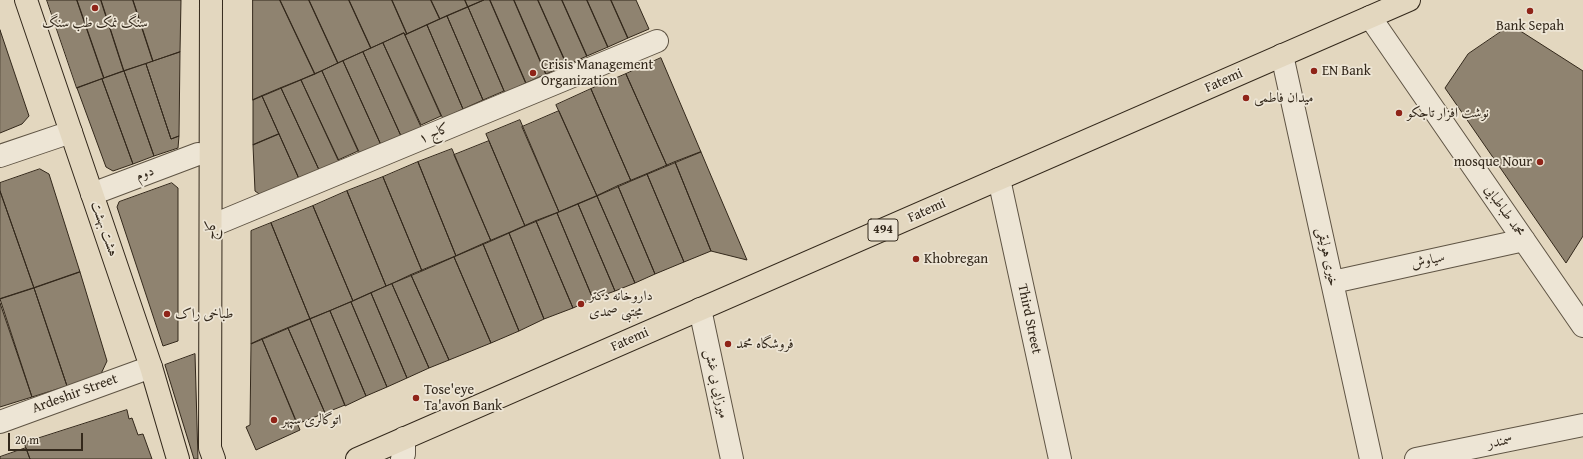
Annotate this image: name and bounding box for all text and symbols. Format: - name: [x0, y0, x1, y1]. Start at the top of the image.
- marker: سنگ نمک طب سنگ: [90, 3, 100, 13]
- marker: Bank Sepah: [1525, 6, 1535, 16]
- place label: سنگ نمک طب سنگ: [42, 15, 148, 31]
- place label: Bank Sepah: [1496, 18, 1564, 34]
- place label: Crisis Management Organization: [541, 57, 653, 90]
- place label: EN Bank: [1322, 63, 1371, 79]
- street label: Fatemi: [1202, 65, 1246, 97]
- marker: EN Bank: [1309, 66, 1319, 76]
- marker: Crisis Management Organization: [528, 68, 538, 78]
- place label: میدان فاطمی: [1254, 90, 1314, 106]
- marker: میدان فاطمی: [1241, 93, 1251, 103]
- place label: نوشت افزار تاجکو: [1407, 105, 1489, 121]
- marker: نوشت افزار تاجکو: [1394, 108, 1404, 118]
- street label: کاج ۱: [416, 120, 452, 148]
- place label: mosque Nour: [1454, 154, 1532, 170]
- marker: mosque Nour: [1535, 157, 1545, 167]
- street label: دوم: [133, 163, 157, 185]
- street label: محمد طباطبایی: [1480, 182, 1528, 240]
- street label: Fatemi: [905, 195, 949, 227]
- street label: هشت بهشت: [87, 199, 121, 259]
- road number: 494: [868, 219, 898, 241]
- street label: کاج: [203, 220, 219, 240]
- street label: خیری هولیقی: [1313, 226, 1341, 288]
- street label: سیاوش: [1410, 249, 1446, 273]
- place label: Khobregan: [924, 251, 988, 267]
- marker: Khobregan: [911, 254, 921, 264]
- street label: Third Street: [1013, 282, 1045, 356]
- place label: داروخانه دکتر مجتبی صمدی: [589, 288, 653, 320]
- marker: داروخانه دکتر مجتبی صمدی: [576, 299, 586, 309]
- place label: طباخی راک: [175, 306, 233, 322]
- marker: طباخی راک: [162, 309, 172, 319]
- street label: Fatemi: [608, 324, 652, 356]
- place label: فروشگاه محمد: [736, 336, 794, 352]
- marker: فروشگاه محمد: [723, 339, 733, 349]
- street label: میرزایی بی غش: [700, 348, 732, 420]
- street label: Ardeshir Street: [30, 371, 120, 417]
- place label: Tose'eye Ta'avon Bank: [424, 382, 502, 414]
- marker: Tose'eye Ta'avon Bank: [411, 393, 421, 403]
- place label: اتوگالری سپهر: [282, 412, 341, 428]
- marker: اتوگالری سپهر: [269, 415, 279, 425]
- scale bar: [10, 425, 85, 451]
- text: 20 m: [15, 431, 39, 448]
- street label: سمندر: [1486, 431, 1514, 453]

